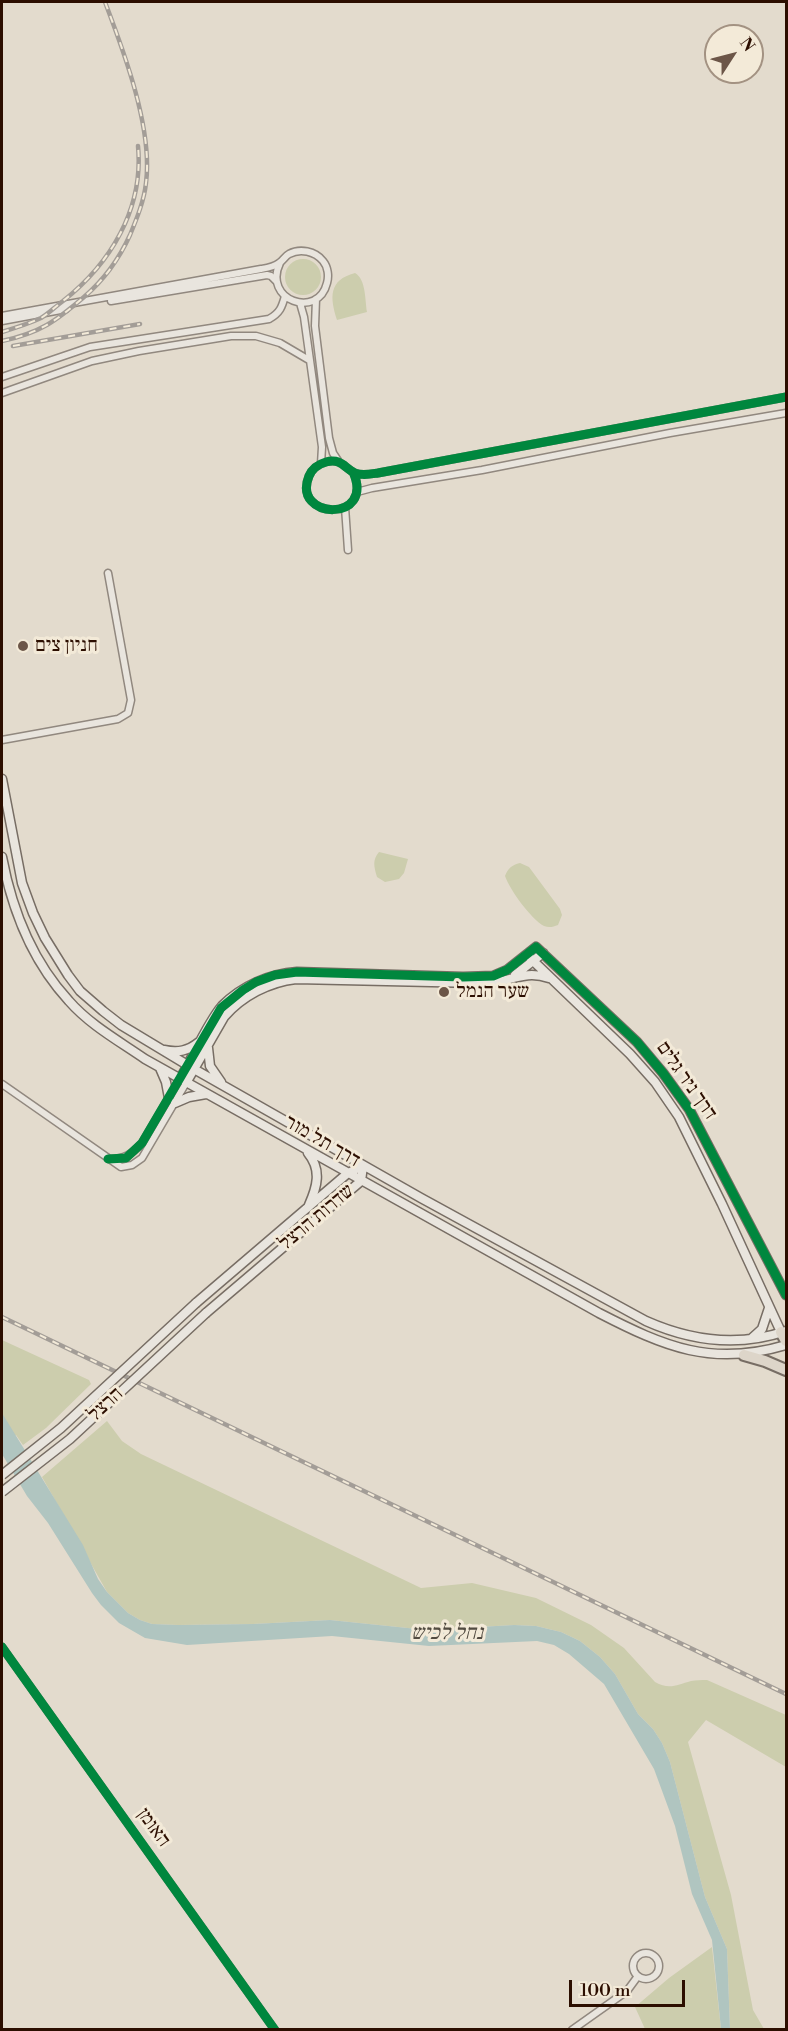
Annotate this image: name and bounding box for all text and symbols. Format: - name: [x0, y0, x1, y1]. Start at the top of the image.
- north arrow: [704, 24, 764, 84]
- text: N: [735, 34, 759, 56]
- place label: חניון צים: [35, 634, 98, 658]
- marker: חניון צים: [16, 639, 30, 653]
- place label: שער הנמל: [456, 980, 529, 1004]
- marker: שער הנמל: [437, 985, 451, 999]
- street label: דרך ניר גלים: [650, 1037, 722, 1125]
- street label: דרך תל מור: [280, 1111, 364, 1173]
- street label: שדרות הרצל: [274, 1180, 360, 1256]
- street label: הרצל: [83, 1383, 129, 1427]
- water label: נחל לכיש: [411, 1621, 483, 1647]
- street label: האומן: [131, 1804, 175, 1852]
- scale bar: [572, 1968, 688, 2006]
- text: 100 m: [580, 1979, 631, 2002]

